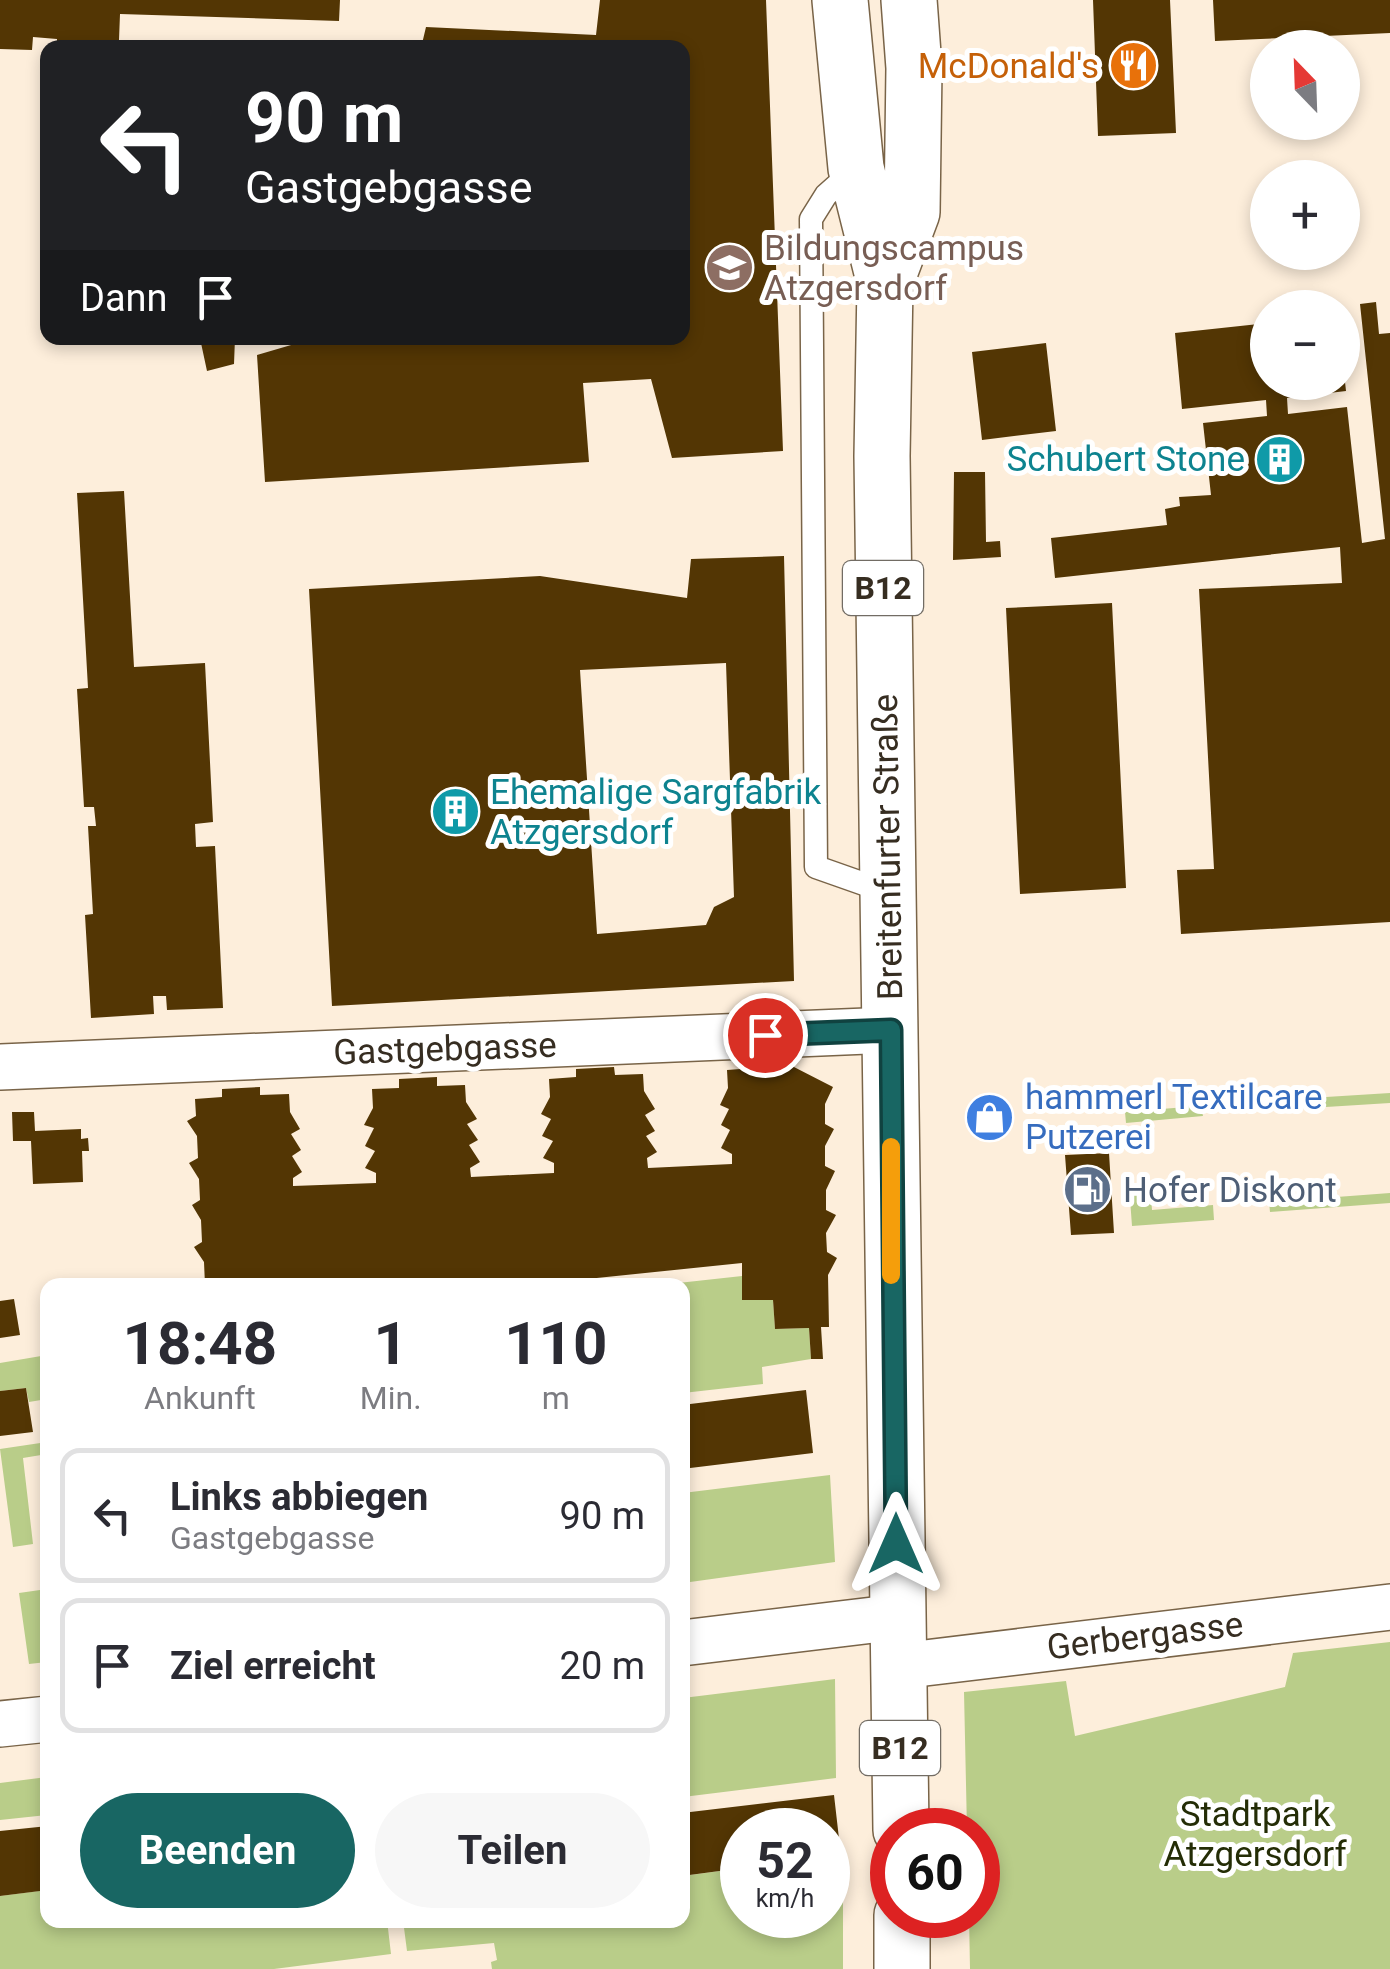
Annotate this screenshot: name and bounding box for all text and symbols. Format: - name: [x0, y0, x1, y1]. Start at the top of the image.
- north arrow: [1250, 30, 1360, 140]
- map controls: [1250, 30, 1360, 400]
- restaurant icon: McDonald's: [1108, 40, 1160, 92]
- place label: McDonald's: [918, 46, 1099, 87]
- text: 90 m: [245, 77, 403, 159]
- icon: left: [80, 80, 210, 210]
- button: +: [1250, 160, 1360, 270]
- text: Gastgebgasse: [245, 161, 533, 214]
- place label: Bildungscampus Atzgersdorf: [764, 228, 1024, 309]
- school or university icon: Bildungscampus Atzgersdorf: [703, 242, 755, 294]
- icon: arrive: [188, 270, 243, 325]
- text: Dann: [80, 276, 168, 320]
- button: −: [1250, 290, 1360, 400]
- building icon: Schubert Stone: [1254, 433, 1306, 485]
- place label: Schubert Stone: [1007, 439, 1245, 480]
- road number: B12: [843, 561, 923, 615]
- street label: Breitenfurter Straße: [865, 694, 911, 1000]
- place label: Ehemalige Sargfabrik Atzgersdorf: [490, 772, 822, 853]
- building icon: Ehemalige Sargfabrik Atzgersdorf: [429, 786, 481, 838]
- pin: [723, 993, 808, 1078]
- icon: arrive: [738, 1008, 793, 1063]
- street label: Gastgebgasse: [333, 1025, 557, 1073]
- place label: hammerl Textilcare Putzerei: [1025, 1077, 1323, 1158]
- shop icon: hammerl Textilcare Putzerei: [964, 1091, 1016, 1143]
- fuel station icon: Hofer Diskont: [1062, 1164, 1114, 1216]
- place label: Hofer Diskont: [1123, 1170, 1337, 1211]
- text: 18:48: [123, 1308, 277, 1379]
- text: 1: [373, 1308, 408, 1379]
- text: 110: [504, 1308, 607, 1379]
- text: Ankunft: [144, 1379, 256, 1417]
- text: Min.: [360, 1379, 422, 1417]
- text: m: [542, 1379, 570, 1417]
- text: Links abbiegen: [170, 1475, 428, 1519]
- icon: left: [85, 1488, 140, 1543]
- position arrow: [844, 1492, 948, 1596]
- text: 90 m: [560, 1494, 645, 1538]
- text: Gastgebgasse: [170, 1519, 374, 1557]
- street label: Gerbergasse: [1045, 1604, 1245, 1668]
- icon: arrive: [85, 1638, 140, 1693]
- text: Ziel erreicht: [170, 1644, 376, 1688]
- text: 20 m: [560, 1644, 645, 1688]
- road number: B12: [860, 1721, 940, 1775]
- button: Beenden: [80, 1793, 355, 1908]
- button: Teilen: [375, 1793, 650, 1908]
- park label: Stadtpark Atzgersdorf: [1163, 1794, 1347, 1875]
- speed limit sign: 60: [870, 1808, 1000, 1938]
- text: 52: [756, 1832, 814, 1890]
- text: km/h: [756, 1884, 814, 1913]

